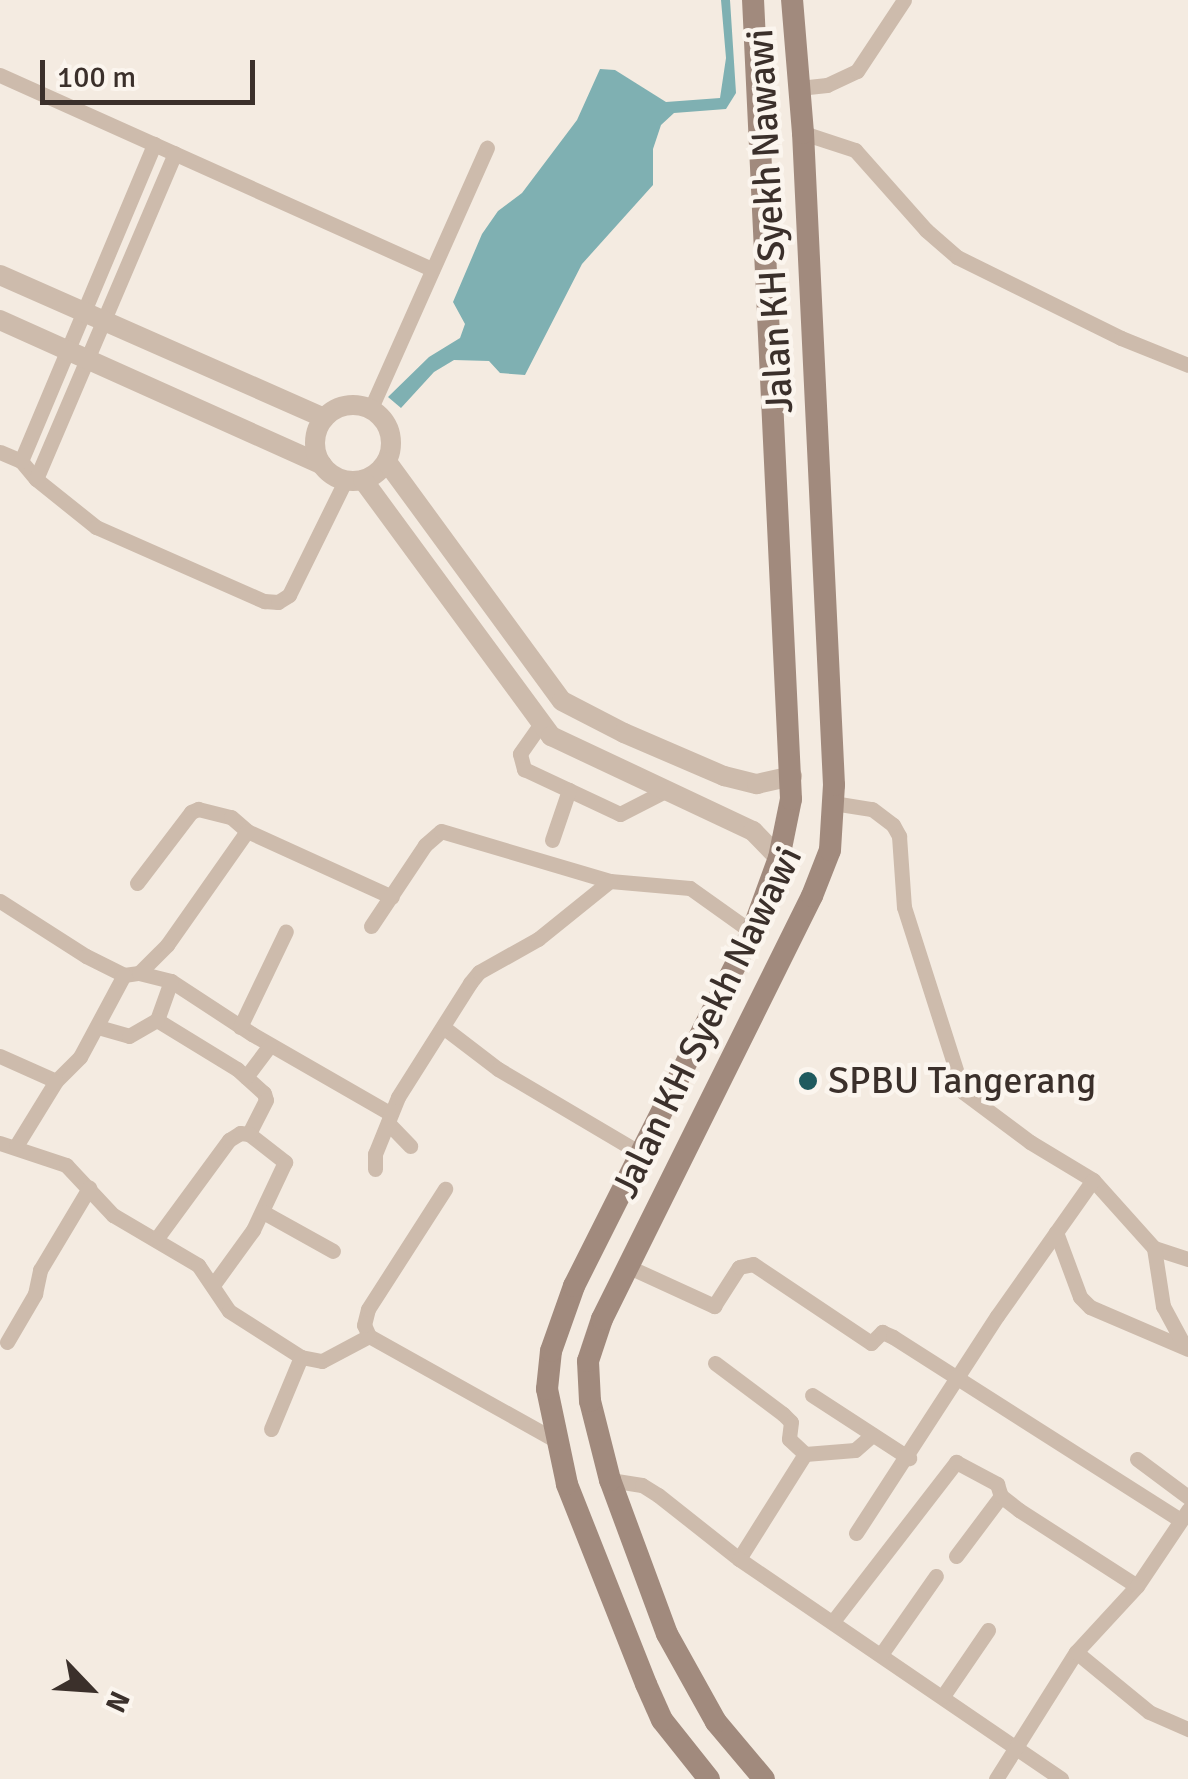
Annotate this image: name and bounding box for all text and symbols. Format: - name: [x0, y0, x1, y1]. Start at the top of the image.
- street label: Jalan KH Syekh Nawawi: [737, 28, 803, 414]
- scale bar: [45, 40, 260, 102]
- text: 100 m: [57, 59, 136, 96]
- street label: Jalan KH Syekh Nawawi: [602, 839, 812, 1205]
- place label: SPBU Tangerang: [828, 1058, 1096, 1104]
- marker: SPBU Tangerang: [797, 1070, 819, 1092]
- north arrow: [40, 1639, 140, 1739]
- text: N: [98, 1686, 137, 1718]

